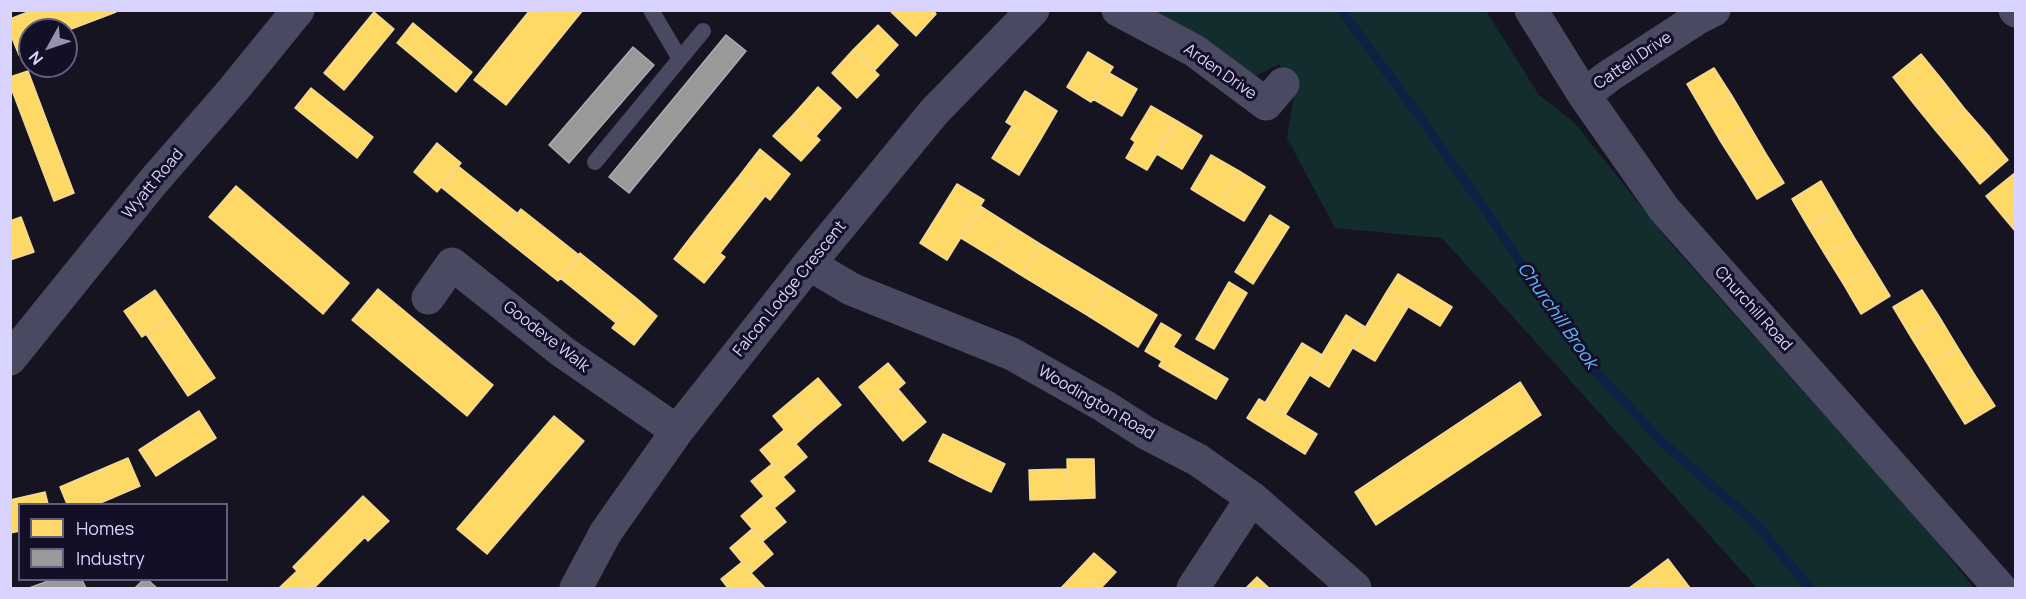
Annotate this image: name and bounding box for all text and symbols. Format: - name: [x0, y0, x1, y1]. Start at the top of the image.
- north arrow: [18, 18, 78, 78]
- street label: Cattell Drive: [1590, 28, 1676, 94]
- street label: Arden Drive: [1180, 40, 1260, 104]
- text: N: [24, 47, 48, 70]
- street label: Wyatt Road: [118, 145, 188, 223]
- street label: Falcon Lodge Crescent: [729, 217, 851, 361]
- water label: Churchill Brook: [1512, 259, 1602, 373]
- street label: Churchill Road: [1710, 263, 1796, 355]
- street label: Goodeve Walk: [499, 297, 593, 377]
- street label: Woodington Road: [1034, 362, 1158, 444]
- legend: [18, 503, 228, 581]
- text: Homes: [76, 516, 134, 540]
- text: Industry: [76, 546, 145, 570]

